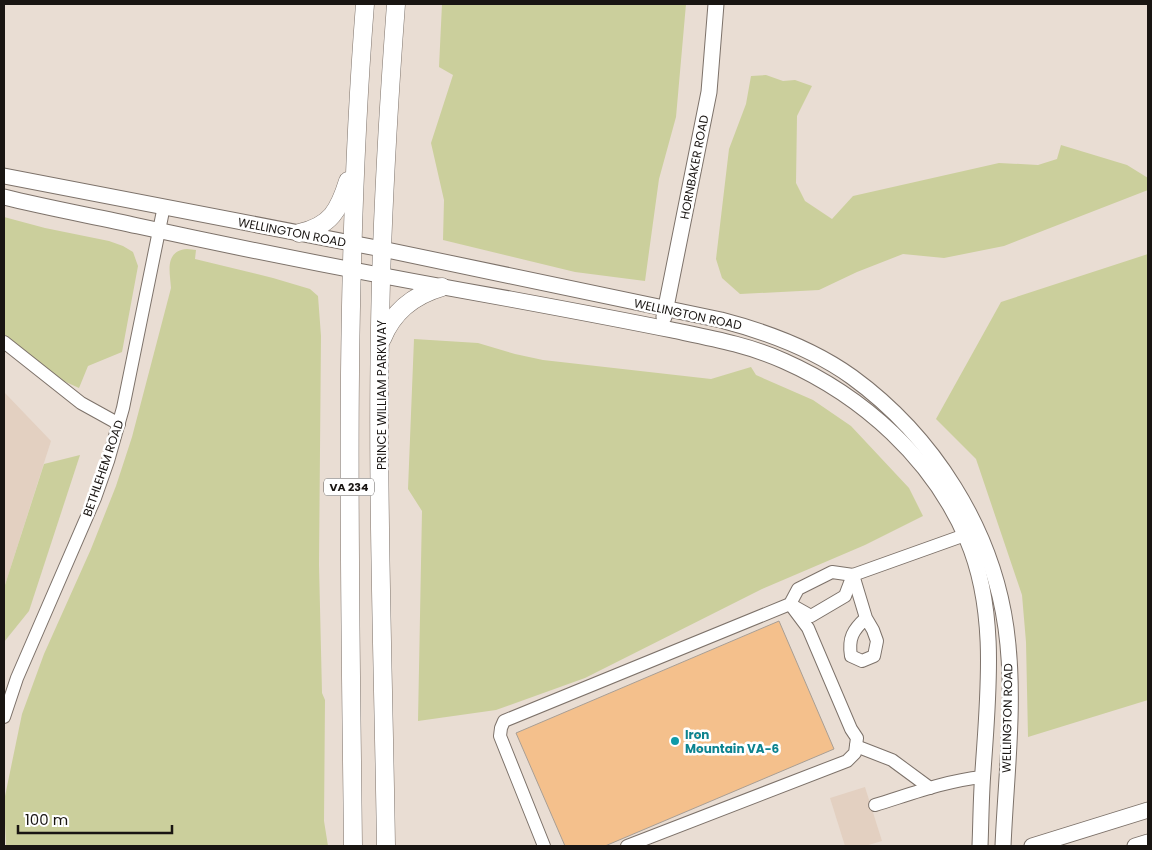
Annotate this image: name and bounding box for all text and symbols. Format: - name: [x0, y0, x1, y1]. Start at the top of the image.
- street label: HORNBAKER ROAD: [676, 113, 712, 221]
- street label: WELLINGTON ROAD: [236, 213, 348, 251]
- street label: WELLINGTON ROAD: [633, 294, 743, 334]
- street label: PRINCE WILLIAM PARKWAY: [373, 320, 390, 470]
- street label: BETHLEHEM ROAD: [79, 418, 127, 518]
- road number: VA 234: [324, 478, 374, 496]
- street label: WELLINGTON ROAD: [998, 663, 1016, 773]
- place label: Iron Mountain VA-6: [685, 726, 780, 757]
- marker: Iron Mountain VA-6: [669, 735, 681, 747]
- scale bar: [18, 802, 171, 834]
- text: 100 m: [25, 809, 68, 830]

